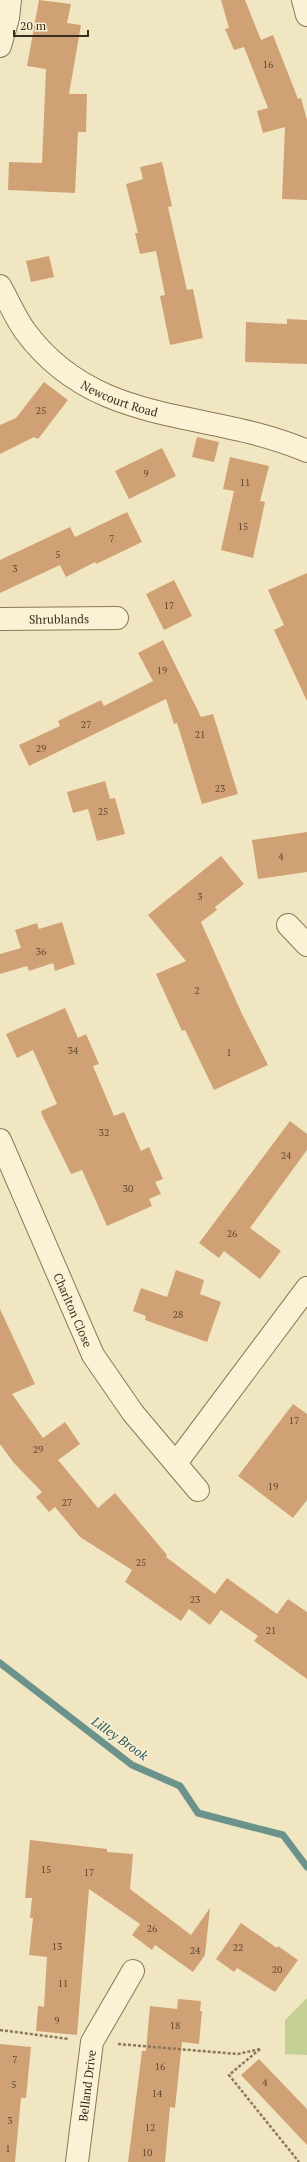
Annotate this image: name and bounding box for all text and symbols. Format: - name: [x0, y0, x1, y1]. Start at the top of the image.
- scale bar: [14, 12, 88, 38]
- text: 20 m: [20, 18, 47, 33]
- house number: 16: [263, 58, 274, 71]
- street label: Newcourt Road: [79, 377, 160, 419]
- house number: 25: [36, 404, 46, 417]
- house number: 9: [143, 467, 149, 480]
- house number: 11: [240, 476, 250, 489]
- house number: 15: [238, 520, 248, 533]
- house number: 7: [109, 532, 115, 545]
- house number: 5: [55, 548, 61, 561]
- house number: 3: [12, 562, 18, 575]
- house number: 17: [164, 599, 174, 612]
- street label: Shrublands: [29, 611, 89, 626]
- house number: 19: [157, 664, 167, 677]
- house number: 27: [81, 718, 91, 731]
- house number: 21: [195, 728, 205, 741]
- house number: 29: [36, 742, 46, 755]
- house number: 23: [215, 782, 225, 795]
- house number: 25: [98, 805, 108, 818]
- house number: 4: [278, 850, 284, 863]
- house number: 3: [197, 890, 203, 903]
- house number: 36: [36, 945, 47, 958]
- house number: 2: [194, 984, 200, 997]
- house number: 34: [68, 1044, 79, 1057]
- house number: 1: [226, 1046, 232, 1059]
- house number: 32: [99, 1126, 109, 1139]
- house number: 24: [281, 1149, 292, 1162]
- house number: 30: [123, 1182, 133, 1195]
- house number: 26: [227, 1227, 238, 1240]
- street label: Charlton Close: [51, 1270, 96, 1349]
- house number: 28: [173, 1308, 183, 1321]
- house number: 17: [289, 1414, 299, 1427]
- house number: 29: [33, 1443, 43, 1456]
- house number: 19: [268, 1480, 278, 1493]
- house number: 27: [62, 1496, 72, 1509]
- house number: 25: [136, 1556, 146, 1569]
- house number: 23: [190, 1593, 200, 1606]
- house number: 21: [266, 1624, 276, 1637]
- water label: Lilley Brook: [87, 1711, 152, 1764]
- house number: 15: [41, 1863, 51, 1876]
- house number: 17: [84, 1866, 94, 1879]
- house number: 26: [147, 1922, 158, 1935]
- house number: 13: [52, 1940, 62, 1953]
- house number: 22: [233, 1941, 243, 1954]
- house number: 24: [190, 1944, 201, 1957]
- house number: 20: [272, 1963, 282, 1976]
- house number: 11: [58, 1977, 68, 1990]
- house number: 9: [54, 2014, 60, 2027]
- house number: 18: [170, 2019, 180, 2032]
- street label: Belland Drive: [75, 2049, 98, 2122]
- house number: 7: [12, 2053, 18, 2066]
- house number: 16: [155, 2060, 166, 2073]
- house number: 4: [262, 2076, 268, 2089]
- house number: 5: [11, 2078, 17, 2091]
- house number: 14: [152, 2087, 163, 2100]
- house number: 3: [7, 2114, 13, 2127]
- house number: 12: [145, 2121, 155, 2134]
- house number: 1: [5, 2142, 11, 2155]
- house number: 10: [142, 2146, 152, 2159]

